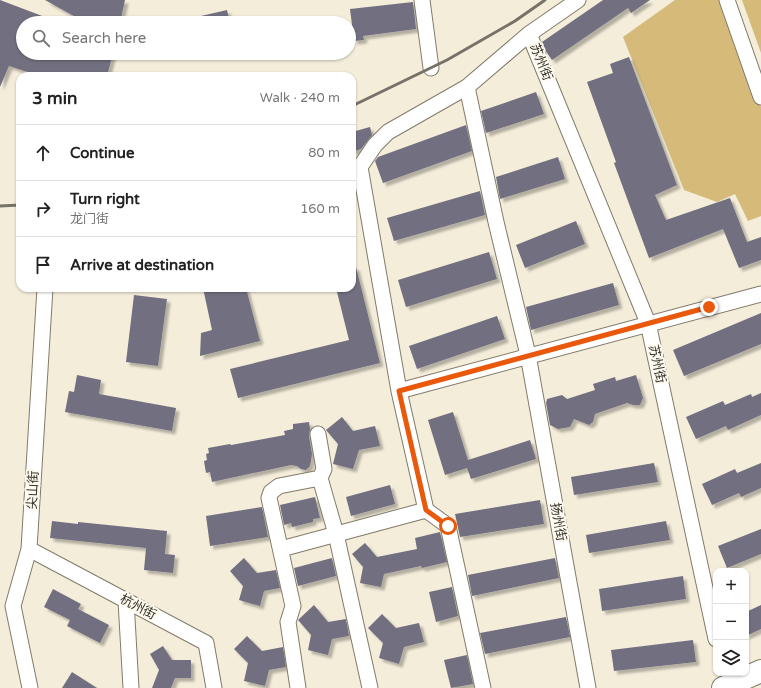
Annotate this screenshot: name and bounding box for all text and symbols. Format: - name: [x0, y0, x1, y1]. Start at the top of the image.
- search box: [16, 16, 356, 60]
- icon: search: [30, 27, 52, 49]
- text: Search here: [62, 29, 146, 47]
- street label: 苏州街: [526, 41, 556, 83]
- text: 3 min: [32, 88, 77, 109]
- text: Walk · 240 m: [260, 90, 340, 106]
- icon: ahead: [32, 142, 54, 164]
- text: Continue: [70, 144, 134, 162]
- text: 80 m: [308, 145, 340, 161]
- text: Turn right: [70, 190, 140, 208]
- icon: right: [32, 198, 54, 220]
- text: 160 m: [300, 201, 340, 217]
- text: 龙门街: [70, 211, 109, 227]
- icon: arrive: [32, 254, 54, 276]
- text: Arrive at destination: [70, 256, 214, 274]
- route end: [700, 298, 718, 316]
- street label: 苏州街: [645, 343, 669, 385]
- street label: 尖山街: [24, 470, 42, 510]
- street label: 扬州街: [547, 501, 569, 543]
- route start: [439, 517, 457, 535]
- map controls: [713, 568, 749, 676]
- button: +: [713, 568, 749, 604]
- street label: 杭州街: [117, 591, 159, 623]
- button: −: [713, 604, 749, 640]
- button: layers: [713, 640, 749, 676]

